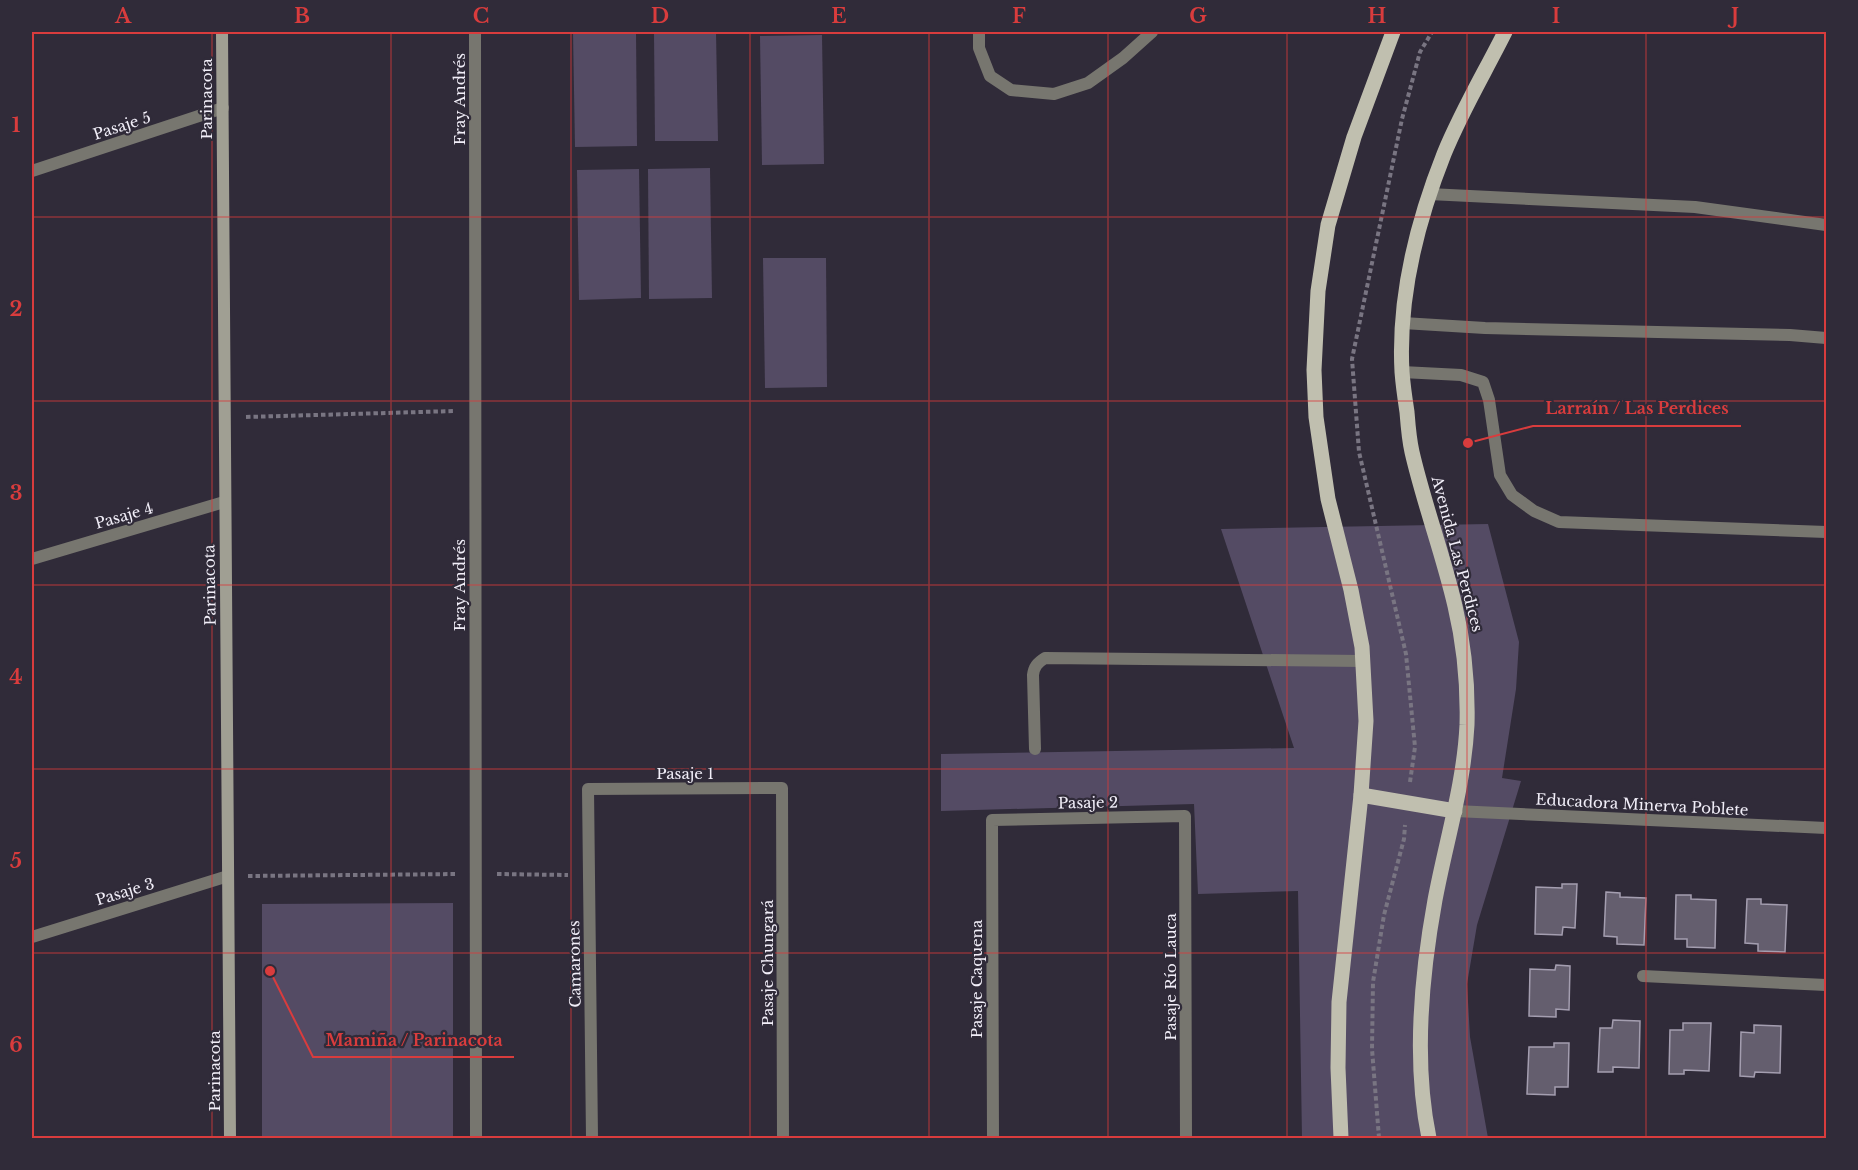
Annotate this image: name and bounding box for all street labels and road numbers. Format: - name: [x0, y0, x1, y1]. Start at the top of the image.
- street label: Fray Andrés: [450, 53, 469, 145]
- street label: Parinacota: [197, 58, 216, 140]
- street label: Pasaje 5: [91, 107, 153, 144]
- street label: Avenida Las Perdices: [1427, 473, 1487, 634]
- street label: Pasaje 4: [93, 498, 155, 533]
- street label: Fray Andrés: [450, 539, 469, 631]
- street label: Parinacota: [199, 544, 220, 626]
- street label: Pasaje 1: [656, 764, 714, 783]
- street label: Educadora Minerva Poblete: [1535, 789, 1749, 820]
- street label: Pasaje 2: [1058, 792, 1118, 813]
- street label: Pasaje 3: [93, 874, 156, 909]
- street label: Pasaje Chungará: [758, 899, 777, 1026]
- street label: Pasaje Río Lauca: [1161, 912, 1180, 1041]
- street label: Pasaje Caquena: [967, 919, 986, 1038]
- street label: Camarones: [564, 920, 585, 1008]
- street label: Parinacota: [205, 1030, 224, 1112]

